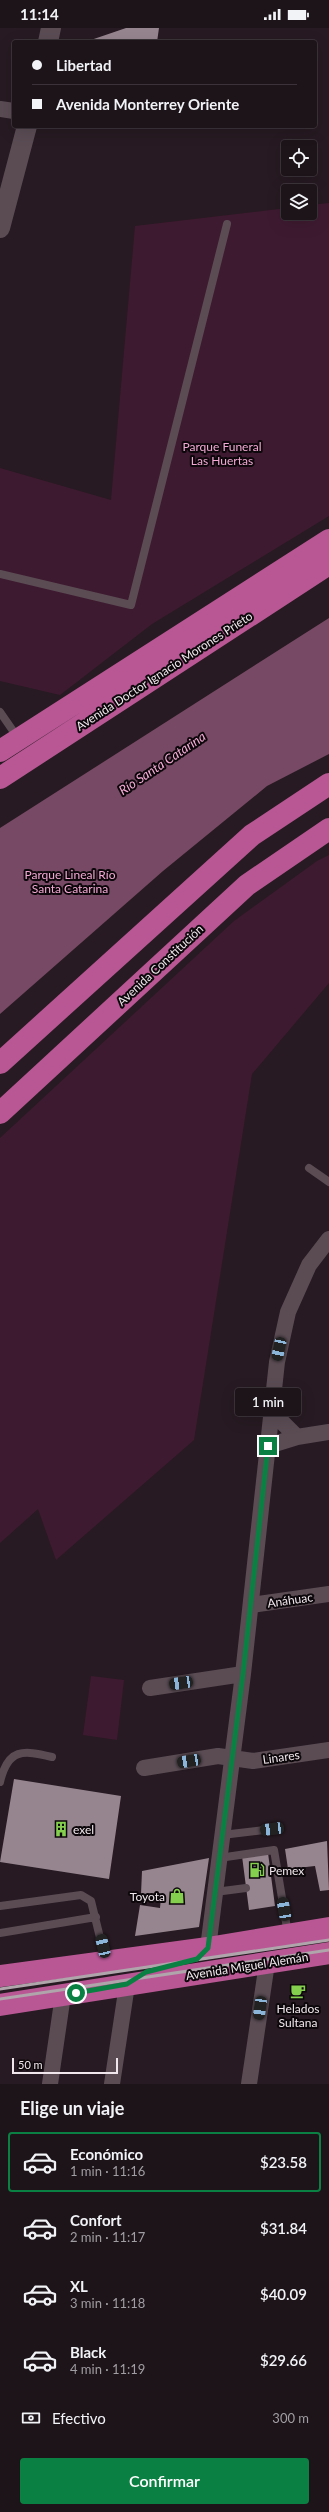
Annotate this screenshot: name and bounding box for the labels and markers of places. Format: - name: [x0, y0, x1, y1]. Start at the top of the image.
- building icon: exel: [52, 1820, 70, 1838]
- place label: exel: [73, 1822, 94, 1837]
- fuel station icon: Pemex: [248, 1861, 266, 1879]
- place label: Pemex: [269, 1863, 304, 1878]
- shop icon: Toyota: [168, 1887, 186, 1905]
- place label: Toyota: [130, 1889, 165, 1904]
- cafe icon: Helados Sultana: [289, 1982, 307, 2000]
- place label: Helados Sultana: [277, 2001, 319, 2030]

